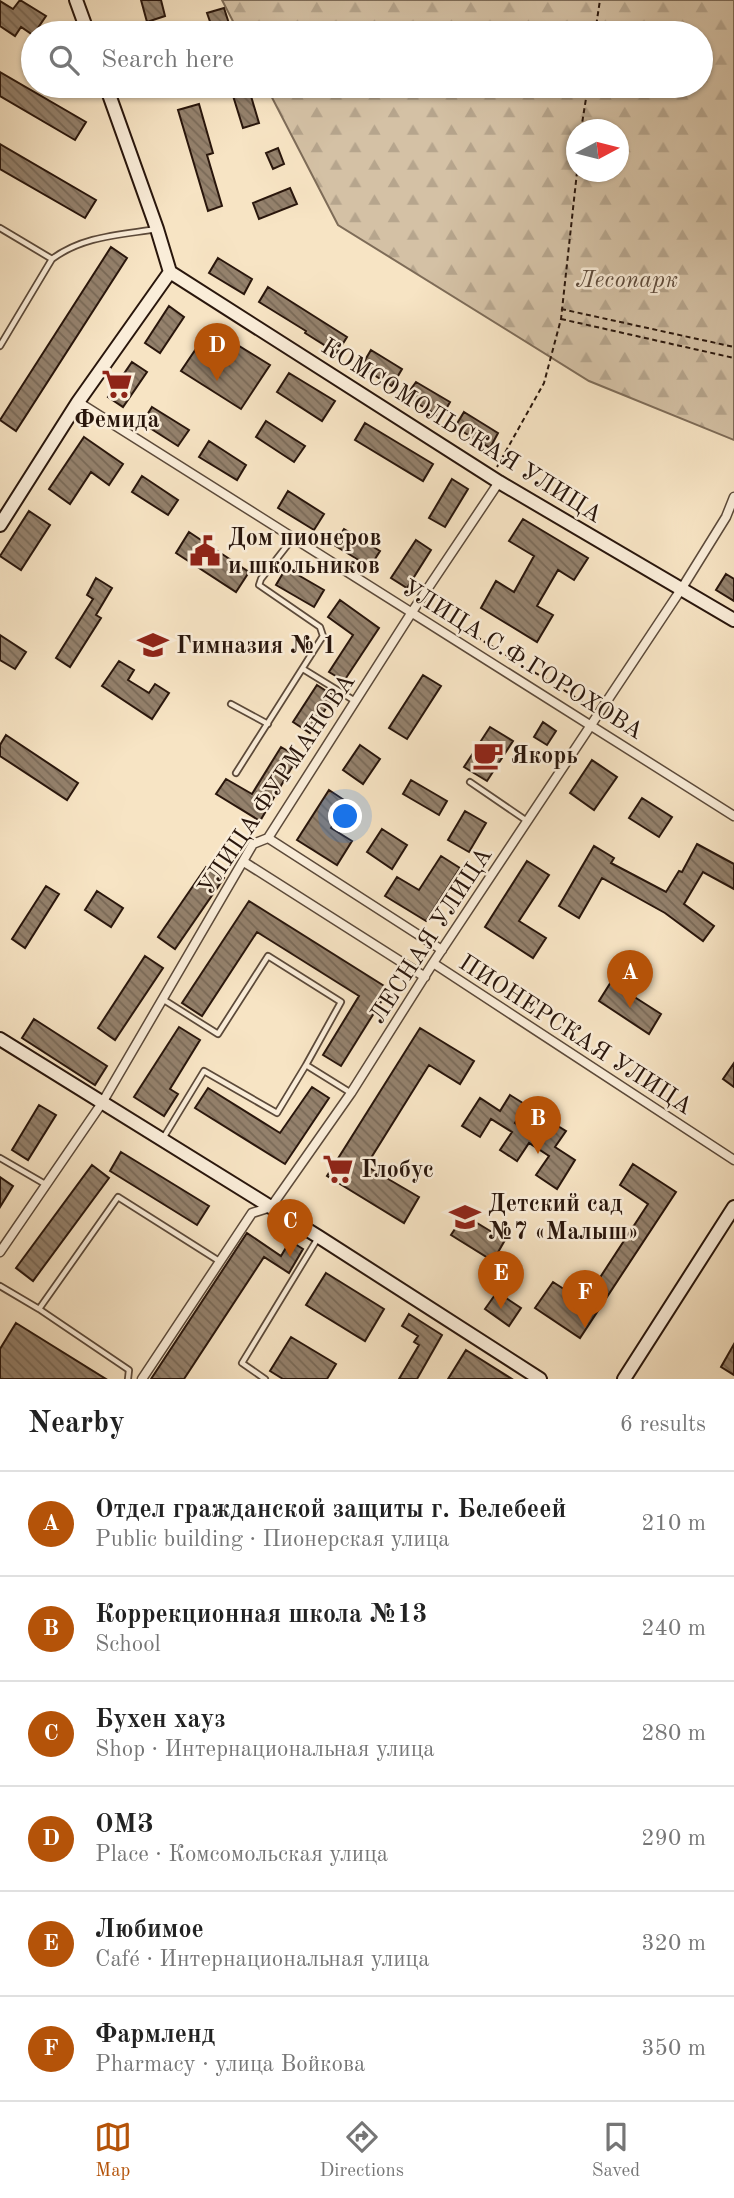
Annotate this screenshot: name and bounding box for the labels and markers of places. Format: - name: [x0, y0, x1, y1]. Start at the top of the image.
- pin: D: [194, 323, 240, 381]
- supermarket icon: Фемида: [100, 367, 134, 401]
- place label: Фемида: [74, 409, 160, 433]
- place label: Дом пионеров и школьников: [228, 527, 381, 579]
- public building icon: Дом пионеров и школьников: [188, 534, 222, 568]
- school or university icon: Гимназия № 1: [136, 628, 170, 662]
- place label: Гимназия № 1: [176, 635, 336, 659]
- cafe icon: Якорь: [471, 738, 505, 772]
- place label: Якорь: [511, 745, 578, 769]
- pin: A: [607, 950, 653, 1008]
- pin: B: [515, 1096, 561, 1154]
- supermarket icon: Глобус: [321, 1152, 355, 1186]
- place label: Глобус: [361, 1159, 434, 1183]
- place label: Детский сад №7 «Малыш»: [488, 1193, 639, 1245]
- pin: C: [267, 1199, 313, 1257]
- school or university icon: Детский сад №7 «Малыш»: [448, 1200, 482, 1234]
- pin: E: [478, 1251, 524, 1309]
- pin: F: [562, 1270, 608, 1328]

